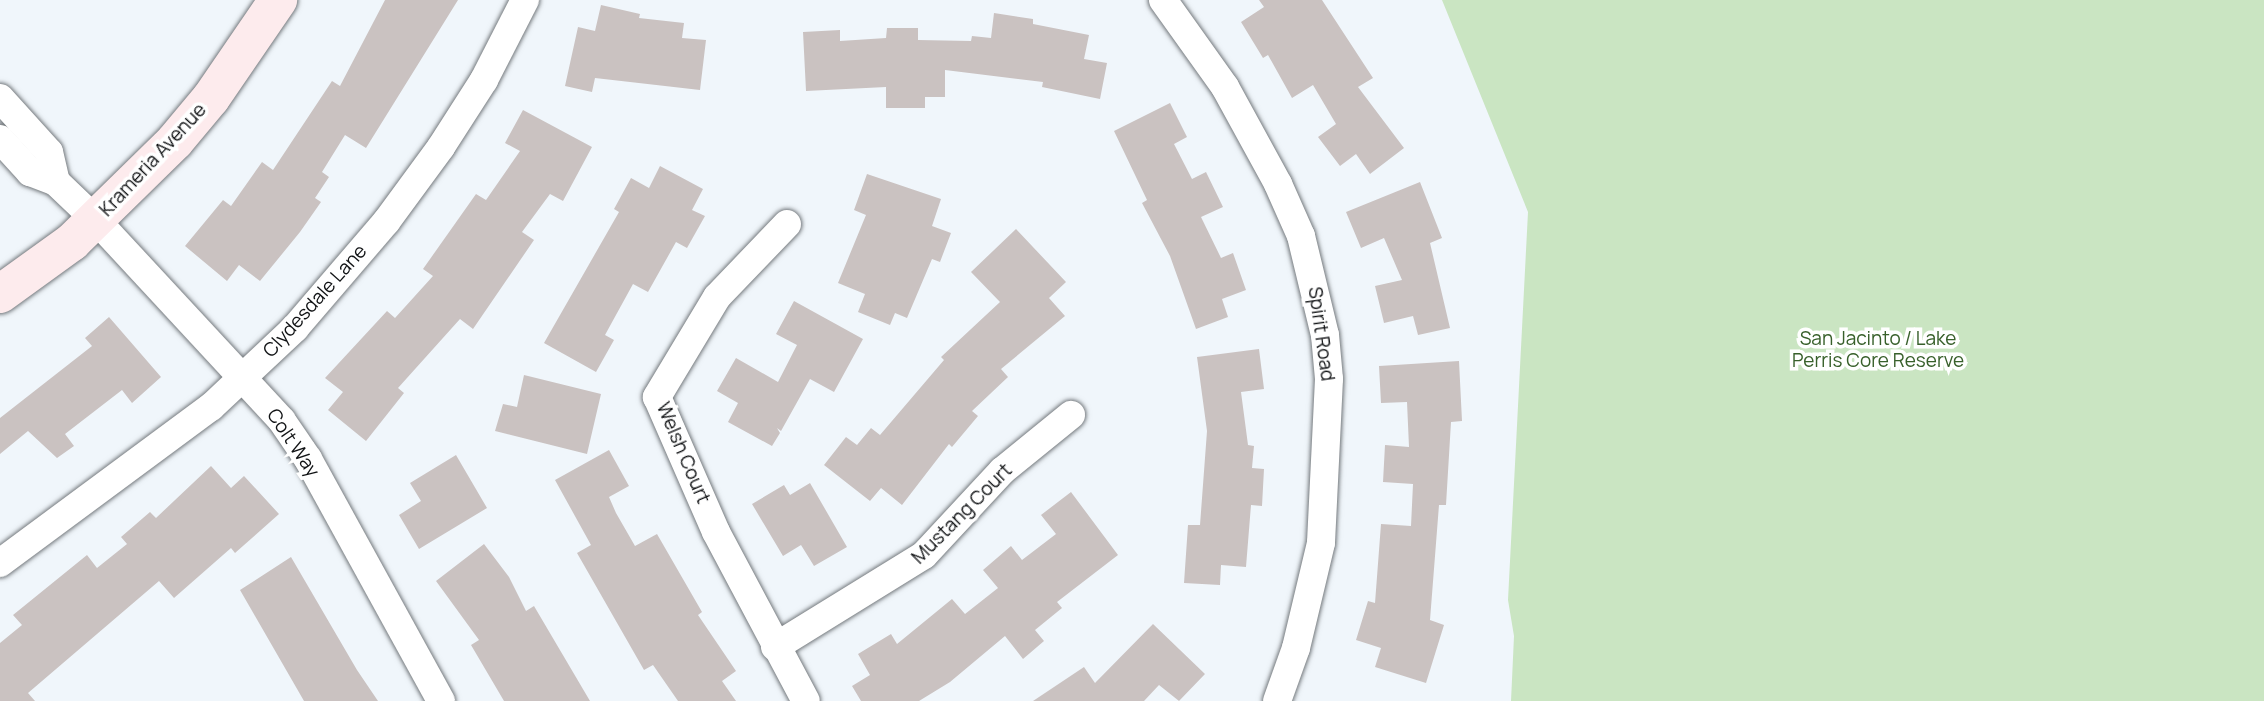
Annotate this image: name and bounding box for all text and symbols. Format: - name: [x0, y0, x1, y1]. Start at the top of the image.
- street label: Krameria Avenue: [95, 99, 211, 221]
- street label: Clydesdale Lane: [258, 240, 372, 362]
- street label: Spirit Road: [1303, 285, 1339, 383]
- park label: San Jacinto / Lake Perris Core Reserve: [1792, 328, 1964, 372]
- street label: Welsh Court: [651, 399, 715, 507]
- street label: Colt Way: [262, 404, 324, 482]
- street label: Mustang Court: [907, 459, 1017, 569]

